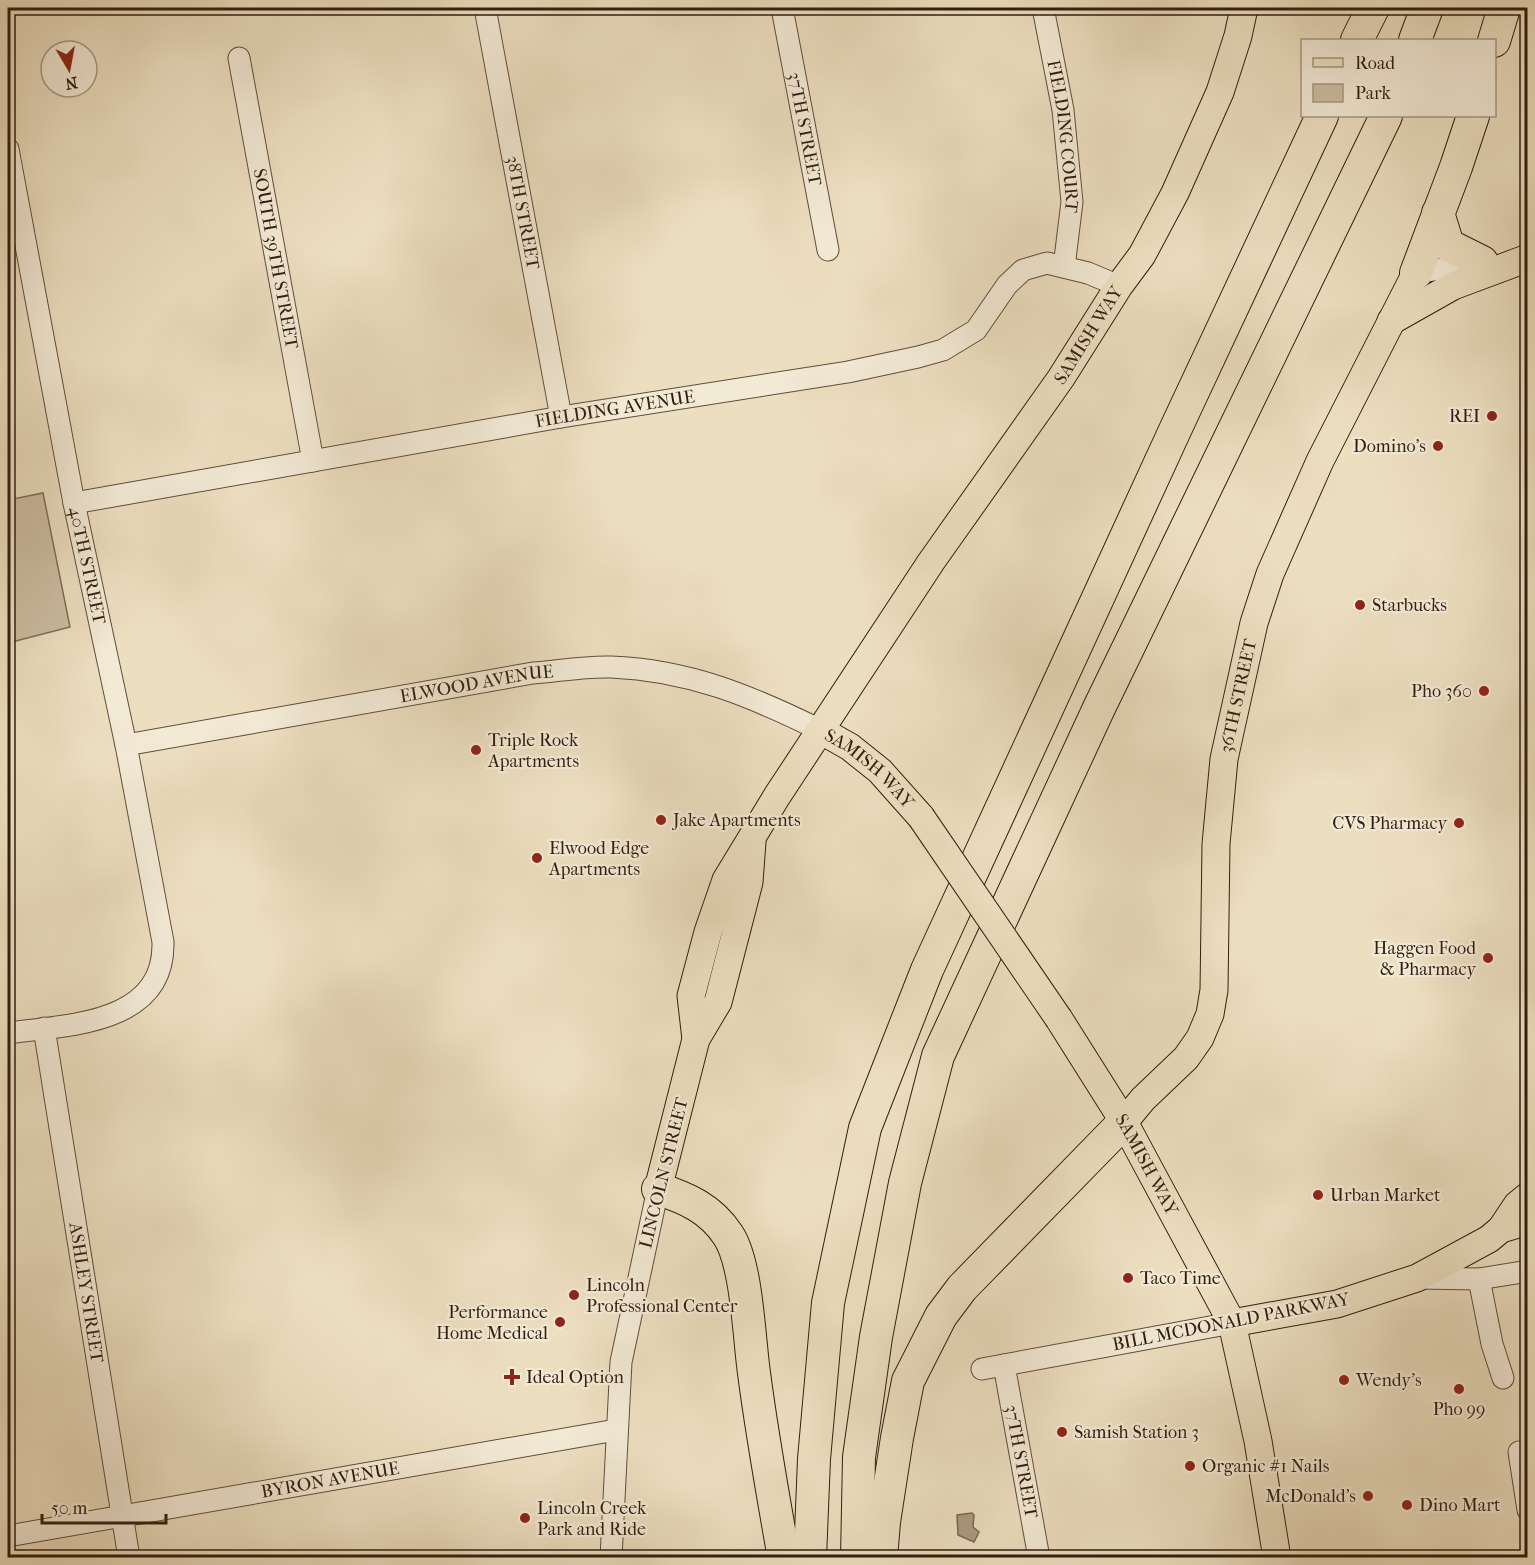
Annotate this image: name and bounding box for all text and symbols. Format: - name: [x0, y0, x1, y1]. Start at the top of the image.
- north arrow: [39, 39, 99, 99]
- legend: [1301, 39, 1496, 117]
- text: Road: [1355, 53, 1395, 74]
- street label: FIELDING COURT: [1043, 58, 1083, 215]
- street label: 37TH STREET: [784, 70, 826, 188]
- text: N: [63, 73, 79, 94]
- text: Park: [1355, 83, 1392, 104]
- street label: 38TH STREET: [502, 154, 544, 272]
- street label: SOUTH 39TH STREET: [249, 167, 303, 351]
- street label: SAMISH WAY: [1049, 282, 1127, 388]
- street label: FIELDING AVENUE: [533, 386, 696, 432]
- place label: REI: [1449, 406, 1480, 427]
- marker: REI: [1485, 409, 1499, 423]
- place label: Domino's: [1353, 436, 1426, 457]
- marker: Domino's: [1431, 439, 1445, 453]
- street label: 40TH STREET: [65, 505, 110, 627]
- place label: Starbucks: [1372, 595, 1447, 616]
- marker: Starbucks: [1353, 598, 1367, 612]
- street label: 36TH STREET: [1215, 636, 1261, 755]
- street label: ELWOOD AVENUE: [398, 661, 554, 707]
- place label: Pho 360: [1411, 681, 1472, 702]
- marker: Pho 360: [1477, 684, 1491, 698]
- street label: SAMISH WAY: [821, 724, 919, 813]
- place label: Triple Rock Apartments: [487, 730, 579, 772]
- marker: Triple Rock Apartments: [469, 743, 483, 757]
- place label: Jake Apartments: [671, 810, 801, 831]
- marker: Jake Apartments: [654, 813, 668, 827]
- place label: CVS Pharmacy: [1332, 813, 1448, 834]
- marker: CVS Pharmacy: [1452, 816, 1466, 830]
- place label: Elwood Edge Apartments: [548, 838, 649, 880]
- marker: Elwood Edge Apartments: [530, 851, 544, 865]
- place label: Haggen Food & Pharmacy: [1373, 938, 1477, 980]
- marker: Haggen Food & Pharmacy: [1481, 951, 1495, 965]
- street label: LINCOLN STREET: [635, 1095, 693, 1250]
- street label: SAMISH WAY: [1111, 1110, 1183, 1219]
- place label: Urban Market: [1330, 1185, 1441, 1206]
- marker: Urban Market: [1311, 1188, 1325, 1202]
- street label: ASHLEY STREET: [65, 1220, 108, 1365]
- place label: Taco Time: [1140, 1268, 1221, 1289]
- marker: Taco Time: [1121, 1271, 1135, 1285]
- place label: Lincoln Professional Center: [586, 1275, 738, 1317]
- marker: Lincoln Professional Center: [567, 1288, 581, 1302]
- street label: BILL MCDONALD PARKWAY: [1111, 1289, 1352, 1355]
- place label: Performance Home Medical: [436, 1302, 548, 1344]
- marker: Performance Home Medical: [553, 1315, 567, 1329]
- place label: Ideal Option: [526, 1367, 625, 1388]
- marker: Ideal Option: [503, 1368, 521, 1386]
- place label: Wendy's: [1355, 1370, 1422, 1391]
- marker: Wendy's: [1337, 1373, 1351, 1387]
- marker: Pho 99: [1452, 1382, 1466, 1396]
- place label: Pho 99: [1433, 1399, 1485, 1420]
- street label: 37TH STREET: [1001, 1403, 1042, 1521]
- place label: Samish Station 3: [1074, 1422, 1199, 1443]
- marker: Samish Station 3: [1055, 1425, 1069, 1439]
- place label: Organic #1 Nails: [1202, 1456, 1330, 1477]
- street label: BYRON AVENUE: [259, 1457, 401, 1502]
- marker: Organic #1 Nails: [1183, 1459, 1197, 1473]
- place label: McDonald's: [1265, 1486, 1356, 1507]
- scale bar: [42, 1487, 166, 1525]
- marker: McDonald's: [1361, 1489, 1375, 1503]
- place label: Dino Mart: [1419, 1495, 1501, 1516]
- text: 50 m: [51, 1498, 88, 1519]
- place label: Lincoln Creek Park and Ride: [537, 1498, 647, 1540]
- marker: Dino Mart: [1400, 1498, 1414, 1512]
- marker: Lincoln Creek Park and Ride: [518, 1511, 532, 1525]

